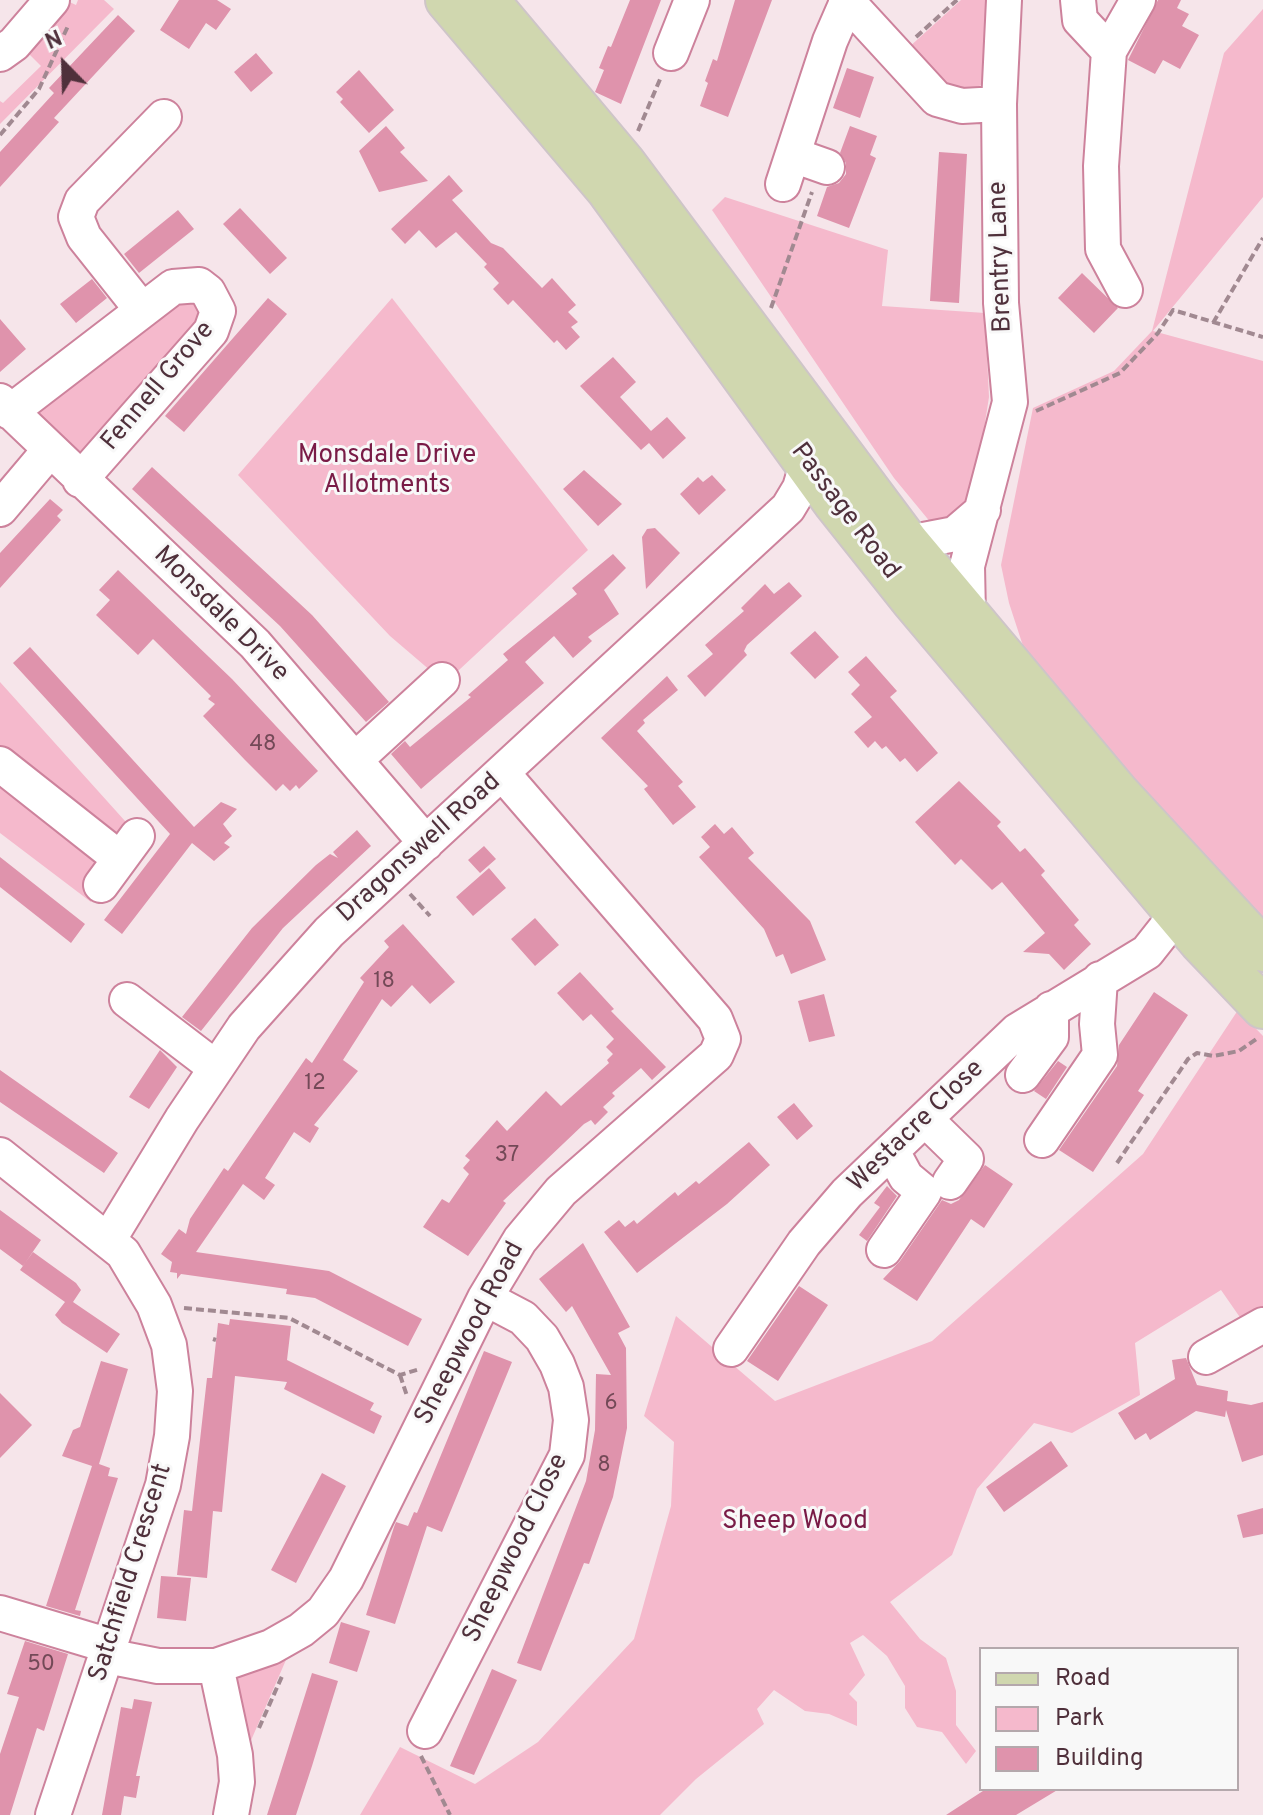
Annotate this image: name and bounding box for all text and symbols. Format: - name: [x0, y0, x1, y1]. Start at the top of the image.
- north arrow: [24, 24, 104, 104]
- text: N: [42, 26, 67, 57]
- street label: Brentry Lane: [984, 181, 1020, 333]
- street label: Fennell Grove: [96, 316, 222, 458]
- street label: Passage Road: [783, 438, 905, 586]
- park label: Monsdale Drive Allotments: [298, 441, 476, 502]
- street label: Monsdale Drive: [146, 541, 294, 689]
- house number: 48: [249, 733, 277, 759]
- street label: Dragonswell Road: [332, 767, 508, 931]
- house number: 18: [373, 970, 395, 996]
- street label: Westacre Close: [842, 1054, 992, 1200]
- house number: 12: [304, 1072, 326, 1098]
- house number: 37: [495, 1144, 519, 1170]
- street label: Sheepwood Road: [410, 1237, 532, 1431]
- house number: 6: [604, 1392, 618, 1418]
- street label: Sheepwood Close: [458, 1449, 576, 1649]
- house number: 8: [597, 1454, 611, 1480]
- street label: Satchfield Crescent: [84, 1460, 180, 1686]
- park label: Sheep Wood: [722, 1507, 868, 1539]
- legend: [979, 1647, 1239, 1791]
- house number: 50: [27, 1653, 55, 1679]
- text: Road: [1055, 1664, 1111, 1694]
- text: Park: [1055, 1704, 1105, 1734]
- text: Building: [1055, 1744, 1144, 1774]

